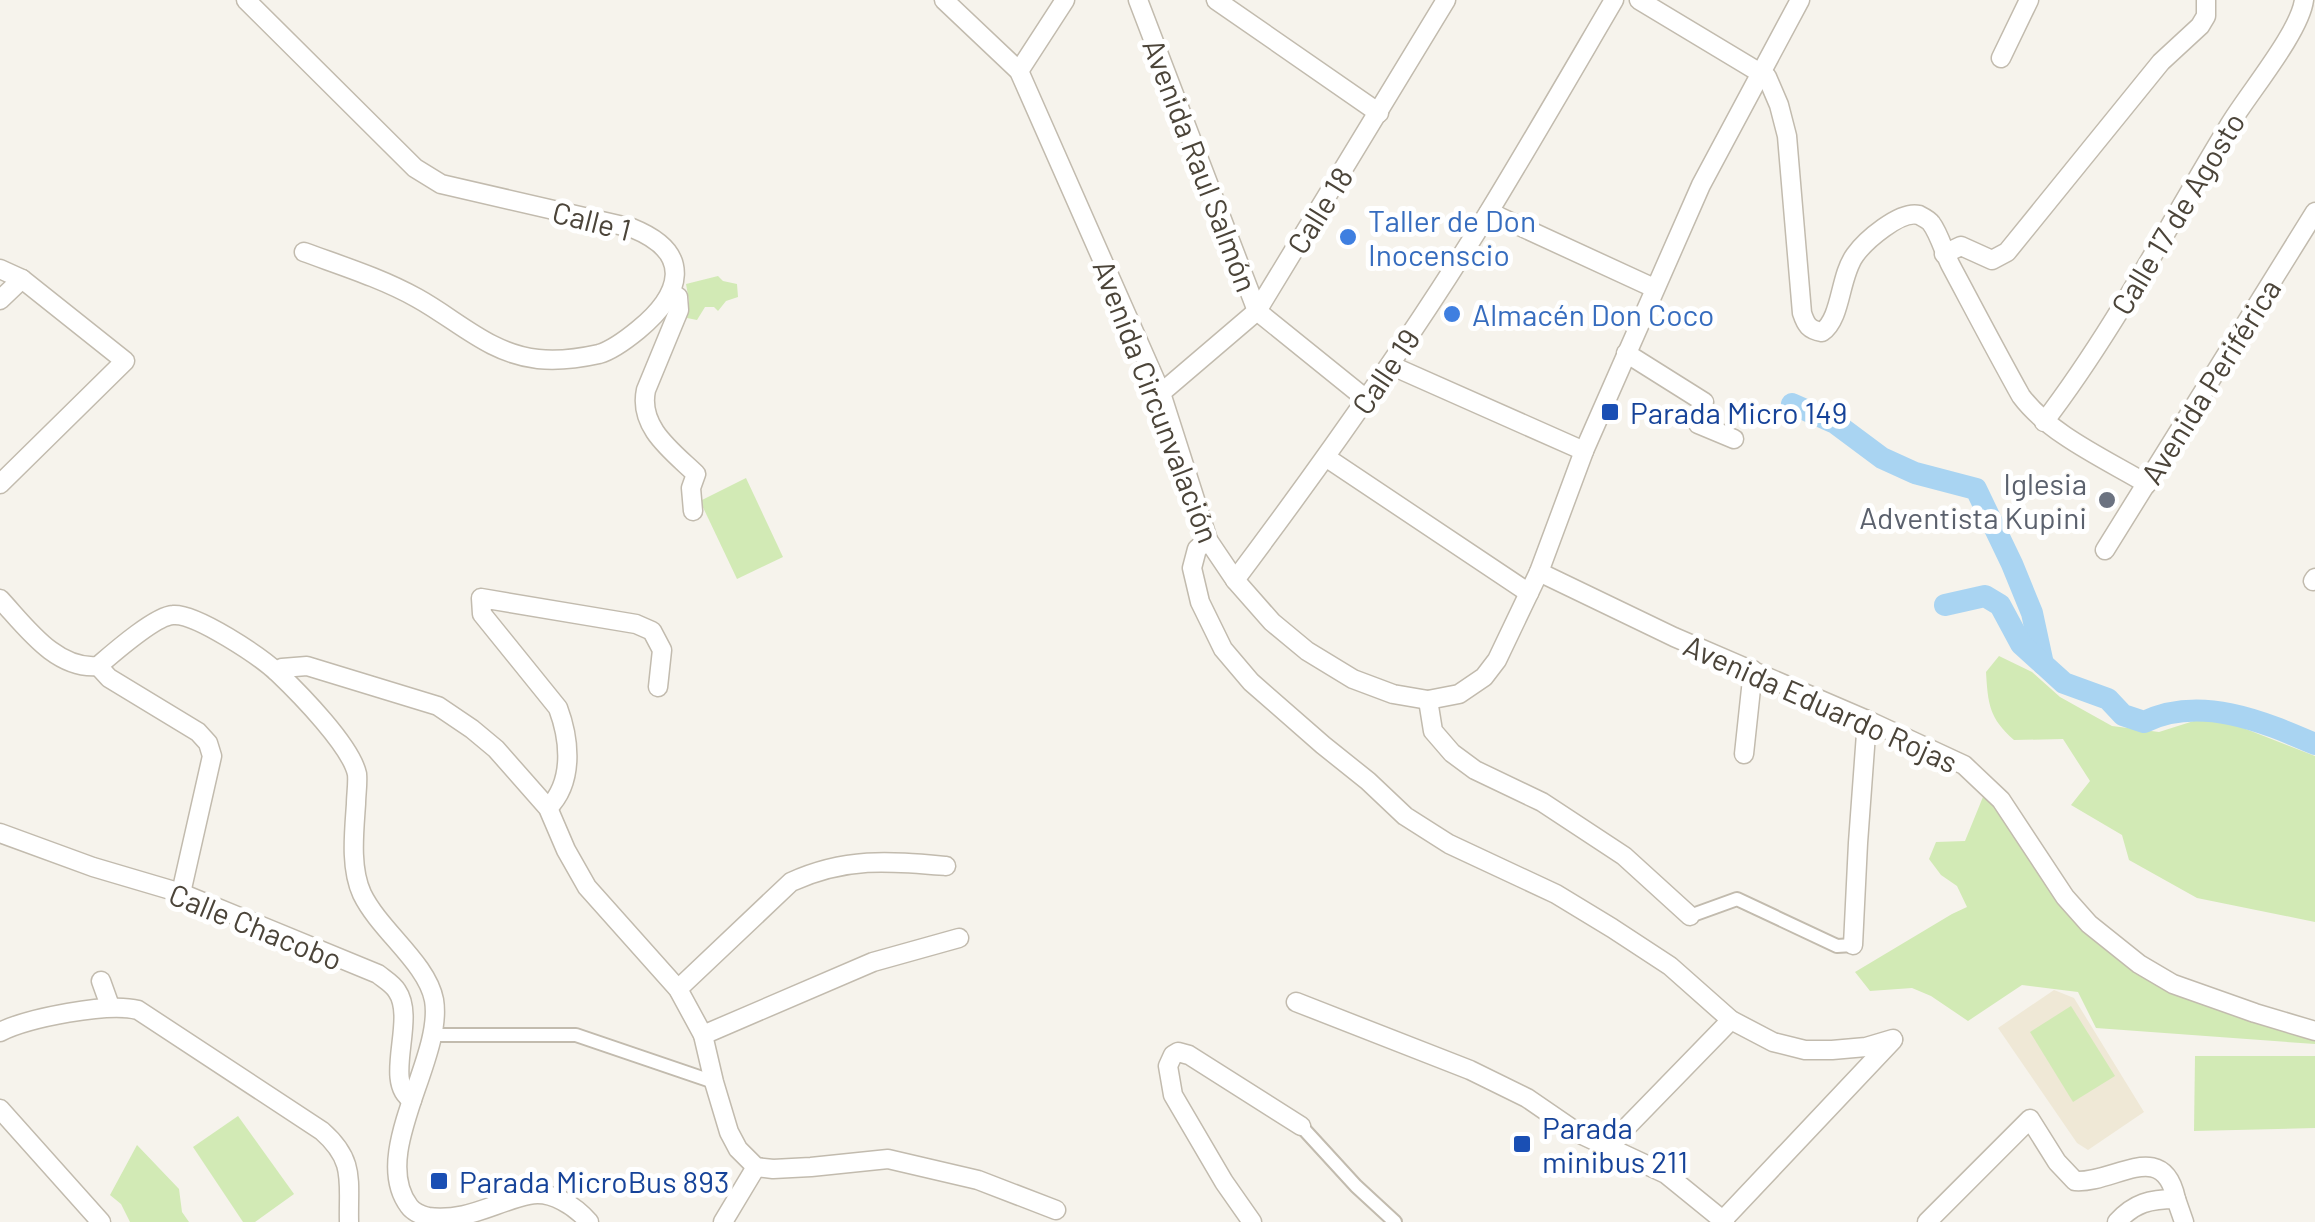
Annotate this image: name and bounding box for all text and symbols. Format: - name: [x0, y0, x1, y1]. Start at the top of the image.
- street label: Avenida Raul Salmón: [1136, 34, 1266, 296]
- street label: Calle 17 de Agosto: [2102, 105, 2252, 321]
- street label: Calle 18: [1278, 160, 1360, 260]
- street label: Calle 1: [549, 193, 635, 247]
- place label: Taller de Don Inocenscio: [1368, 202, 1536, 272]
- marker: Taller de Don Inocenscio: [1337, 226, 1359, 248]
- street label: Avenida Circunvalación: [1086, 255, 1228, 547]
- street label: Avenida Periférica: [2132, 272, 2288, 490]
- place label: Almacén Don Coco: [1472, 296, 1714, 332]
- marker: Almacén Don Coco: [1441, 303, 1463, 325]
- street label: Calle 19: [1343, 321, 1427, 421]
- place label: Parada Micro 149: [1630, 394, 1847, 430]
- marker: Parada Micro 149: [1599, 401, 1621, 423]
- place label: Iglesia Adventista Kupini: [1859, 465, 2087, 535]
- marker: Iglesia Adventista Kupini: [2096, 489, 2118, 511]
- street label: Avenida Eduardo Rojas: [1679, 626, 1963, 780]
- street label: Calle Chacobo: [164, 875, 348, 977]
- place label: Parada minibus 211: [1542, 1109, 1688, 1179]
- marker: Parada minibus 211: [1511, 1133, 1533, 1155]
- place label: Parada MicroBus 893: [459, 1163, 729, 1199]
- marker: Parada MicroBus 893: [428, 1170, 450, 1192]

